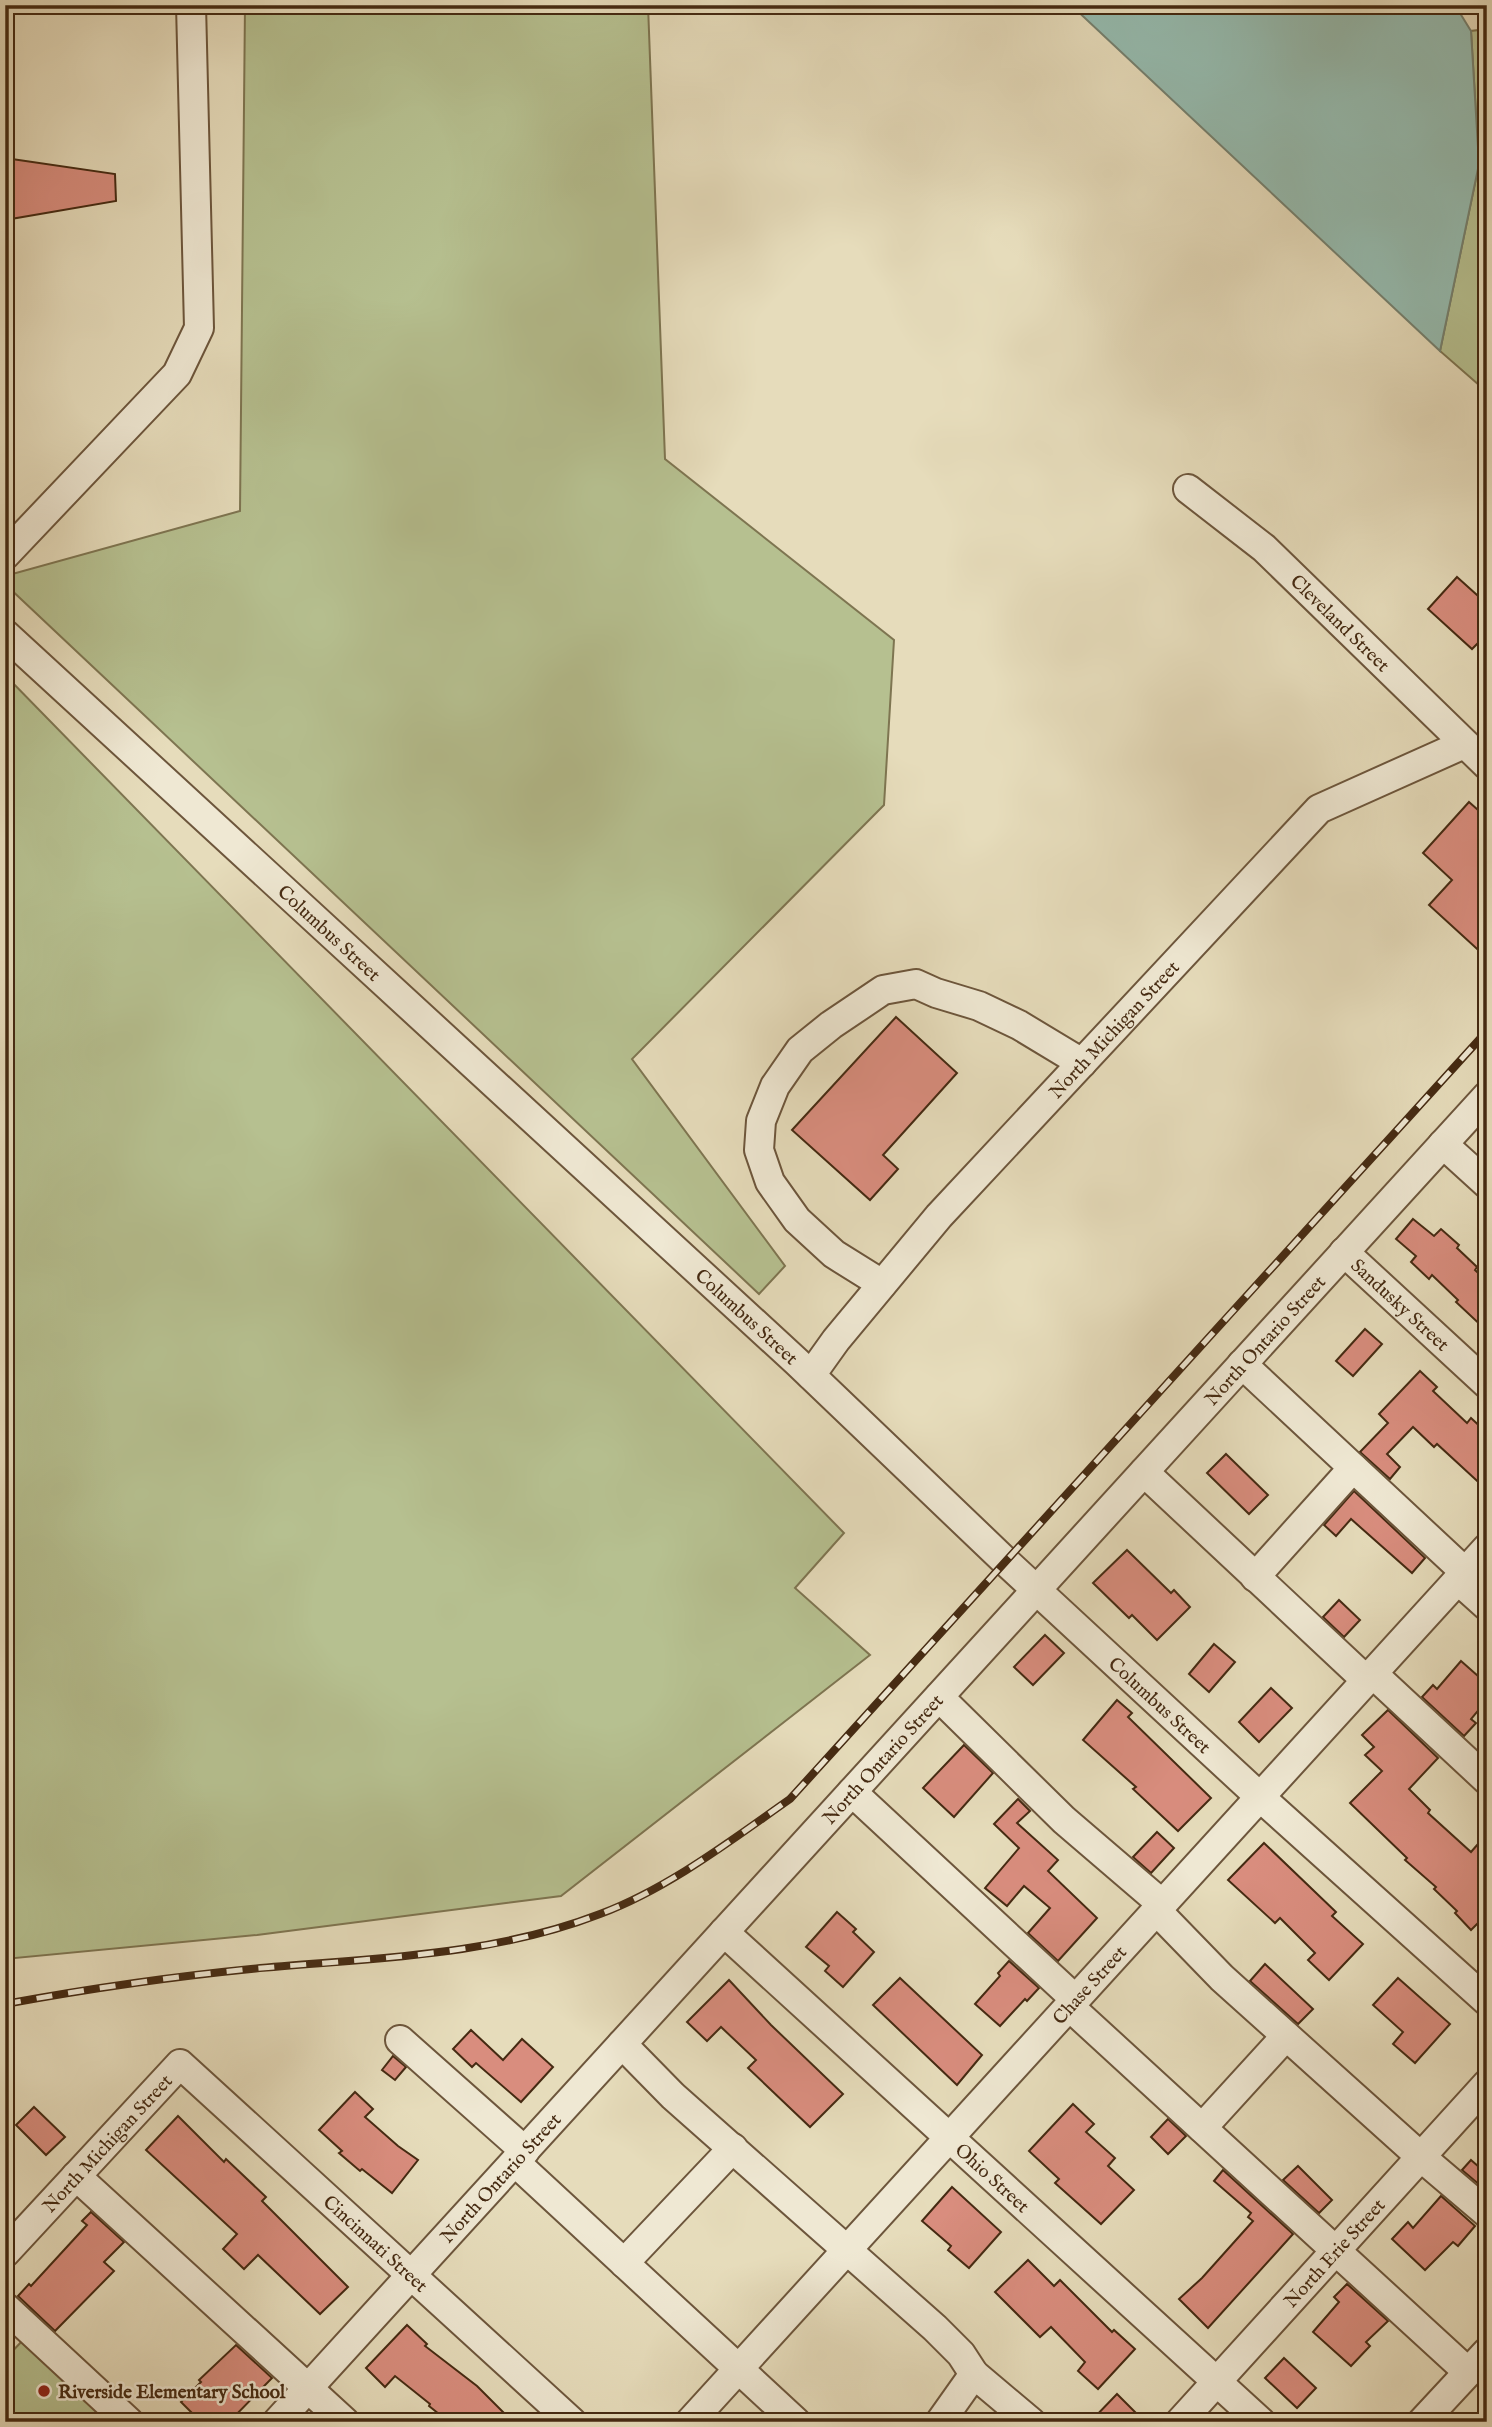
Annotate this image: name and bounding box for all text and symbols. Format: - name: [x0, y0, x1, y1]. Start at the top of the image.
- street label: Cleveland Street: [1284, 570, 1394, 678]
- street label: Columbus Street: [272, 881, 385, 988]
- street label: North Michigan Street: [1045, 956, 1186, 1104]
- street label: Sandusky Street: [1345, 1254, 1454, 1357]
- street label: Columbus Street: [689, 1264, 803, 1371]
- street label: North Ontario Street: [1200, 1271, 1332, 1411]
- street label: Columbus Street: [1102, 1653, 1216, 1760]
- street label: North Ontario Street: [818, 1689, 950, 1830]
- street label: Chase Street: [1048, 1941, 1133, 2030]
- street label: North Michigan Street: [38, 2070, 179, 2219]
- street label: North Ontario Street: [436, 2108, 567, 2249]
- street label: Ohio Street: [949, 2139, 1034, 2219]
- street label: Cincinnati Street: [317, 2191, 432, 2299]
- street label: North Erie Street: [1280, 2194, 1391, 2313]
- place label: Riverside Elementary School: [58, 2381, 286, 2405]
- marker: Riverside Elementary School: [36, 2383, 52, 2399]

